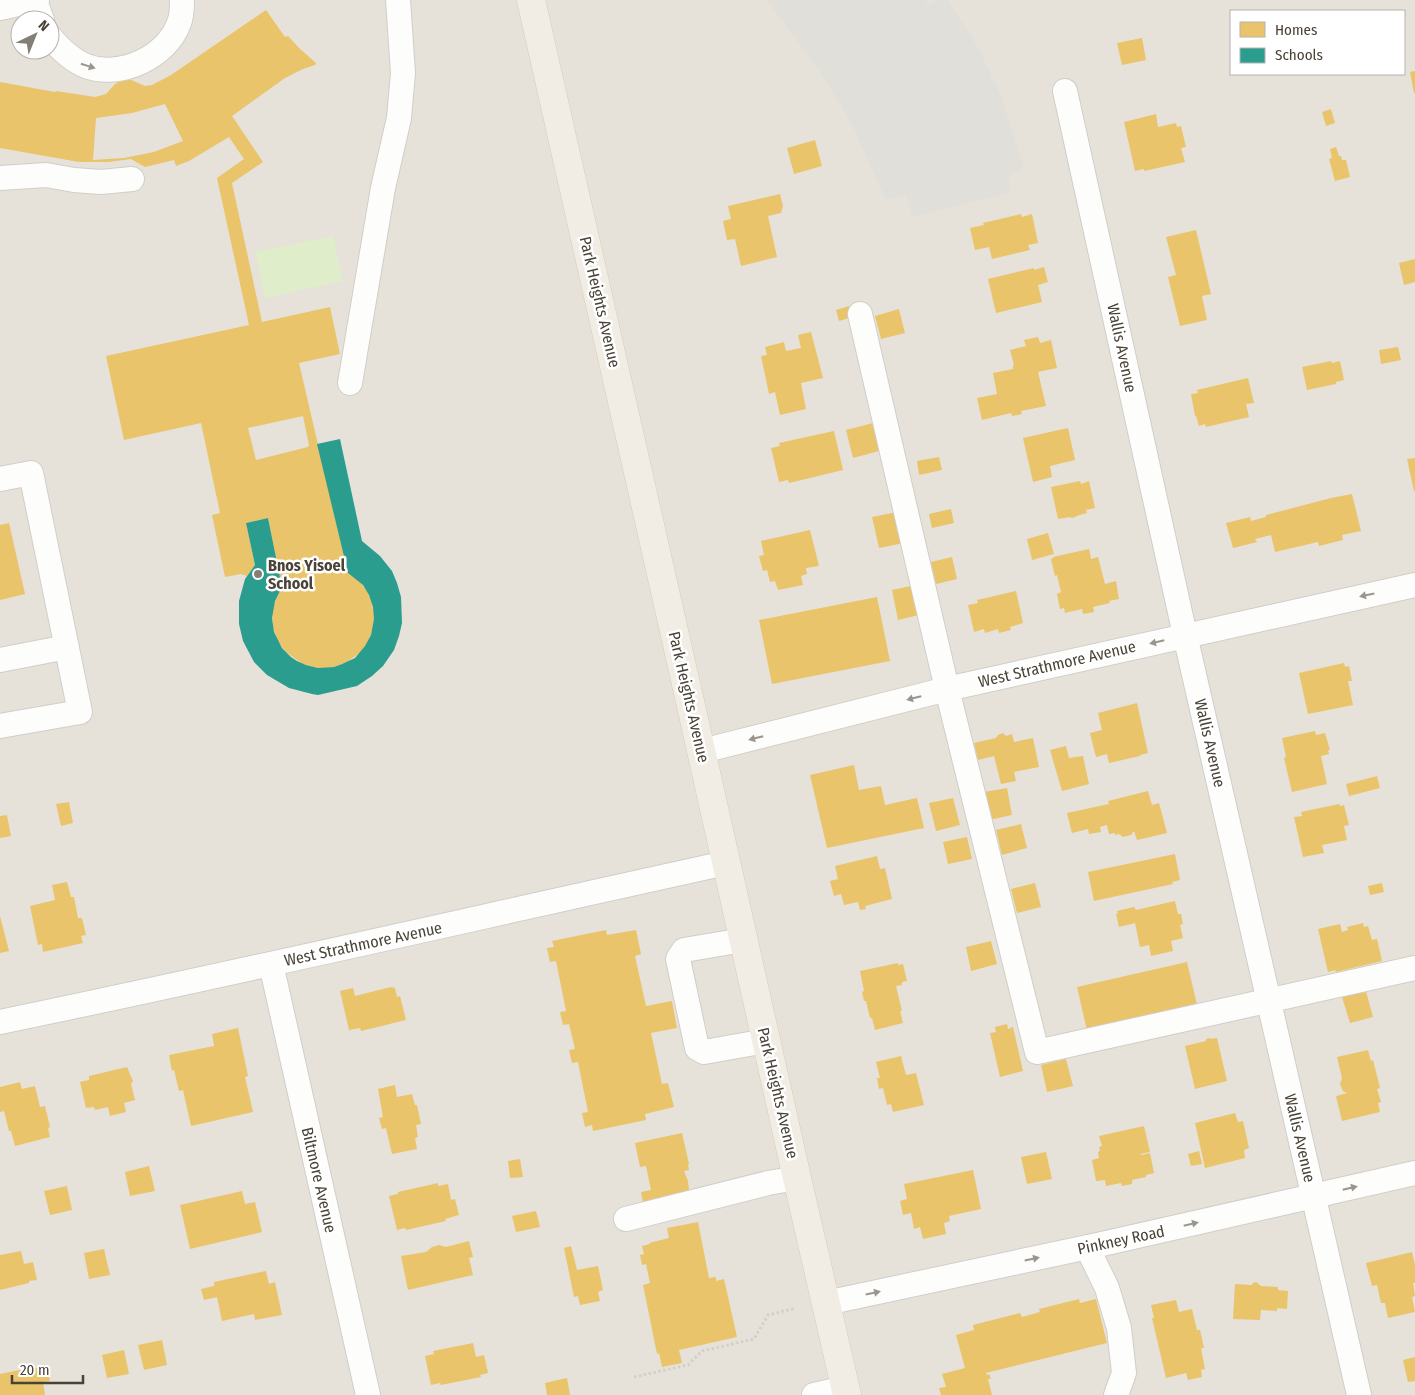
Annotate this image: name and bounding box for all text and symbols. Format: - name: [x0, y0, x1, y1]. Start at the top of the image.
- north arrow: [10, 10, 60, 60]
- legend: [1230, 10, 1405, 75]
- text: N: [35, 17, 52, 35]
- text: Homes: [1275, 21, 1317, 39]
- text: Schools: [1275, 46, 1323, 64]
- one-way arrow: [81, 62, 96, 70]
- street label: Park Heights Avenue: [576, 235, 624, 369]
- street label: Wallis Avenue: [1103, 302, 1141, 394]
- place label: Bnos Yisoel School: [268, 556, 346, 593]
- marker: Bnos Yisoel School: [252, 568, 264, 580]
- one-way arrow: [1359, 592, 1375, 600]
- street label: Park Heights Avenue: [665, 630, 713, 764]
- street label: West Strathmore Avenue: [976, 637, 1138, 691]
- one-way arrow: [1150, 638, 1165, 646]
- one-way arrow: [906, 694, 921, 702]
- street label: Wallis Avenue: [1191, 697, 1229, 789]
- one-way arrow: [749, 734, 764, 742]
- street label: West Strathmore Avenue: [282, 918, 444, 970]
- street label: Park Heights Avenue: [754, 1026, 802, 1160]
- street label: Wallis Avenue: [1281, 1092, 1319, 1184]
- street label: Biltmore Avenue: [298, 1125, 340, 1235]
- one-way arrow: [1342, 1184, 1357, 1192]
- one-way arrow: [1184, 1220, 1199, 1228]
- street label: Pinkney Road: [1076, 1221, 1166, 1259]
- one-way arrow: [1025, 1255, 1040, 1263]
- one-way arrow: [866, 1289, 881, 1297]
- scale bar: [12, 1352, 84, 1384]
- text: 20 m: [20, 1361, 50, 1379]

